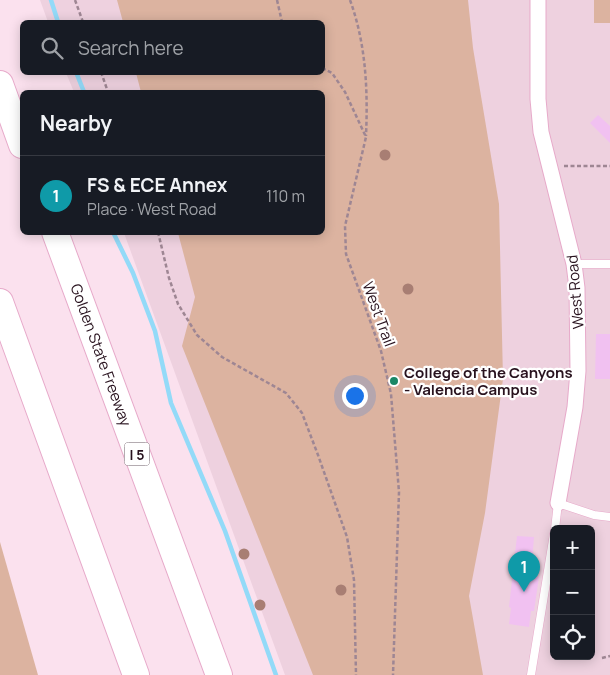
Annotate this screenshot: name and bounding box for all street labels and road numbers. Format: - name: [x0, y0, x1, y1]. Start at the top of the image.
- street label: West Road: [561, 254, 589, 330]
- street label: West Trail: [358, 279, 400, 349]
- street label: Golden State Freeway: [65, 281, 137, 429]
- road number: I 5: [124, 442, 150, 466]

